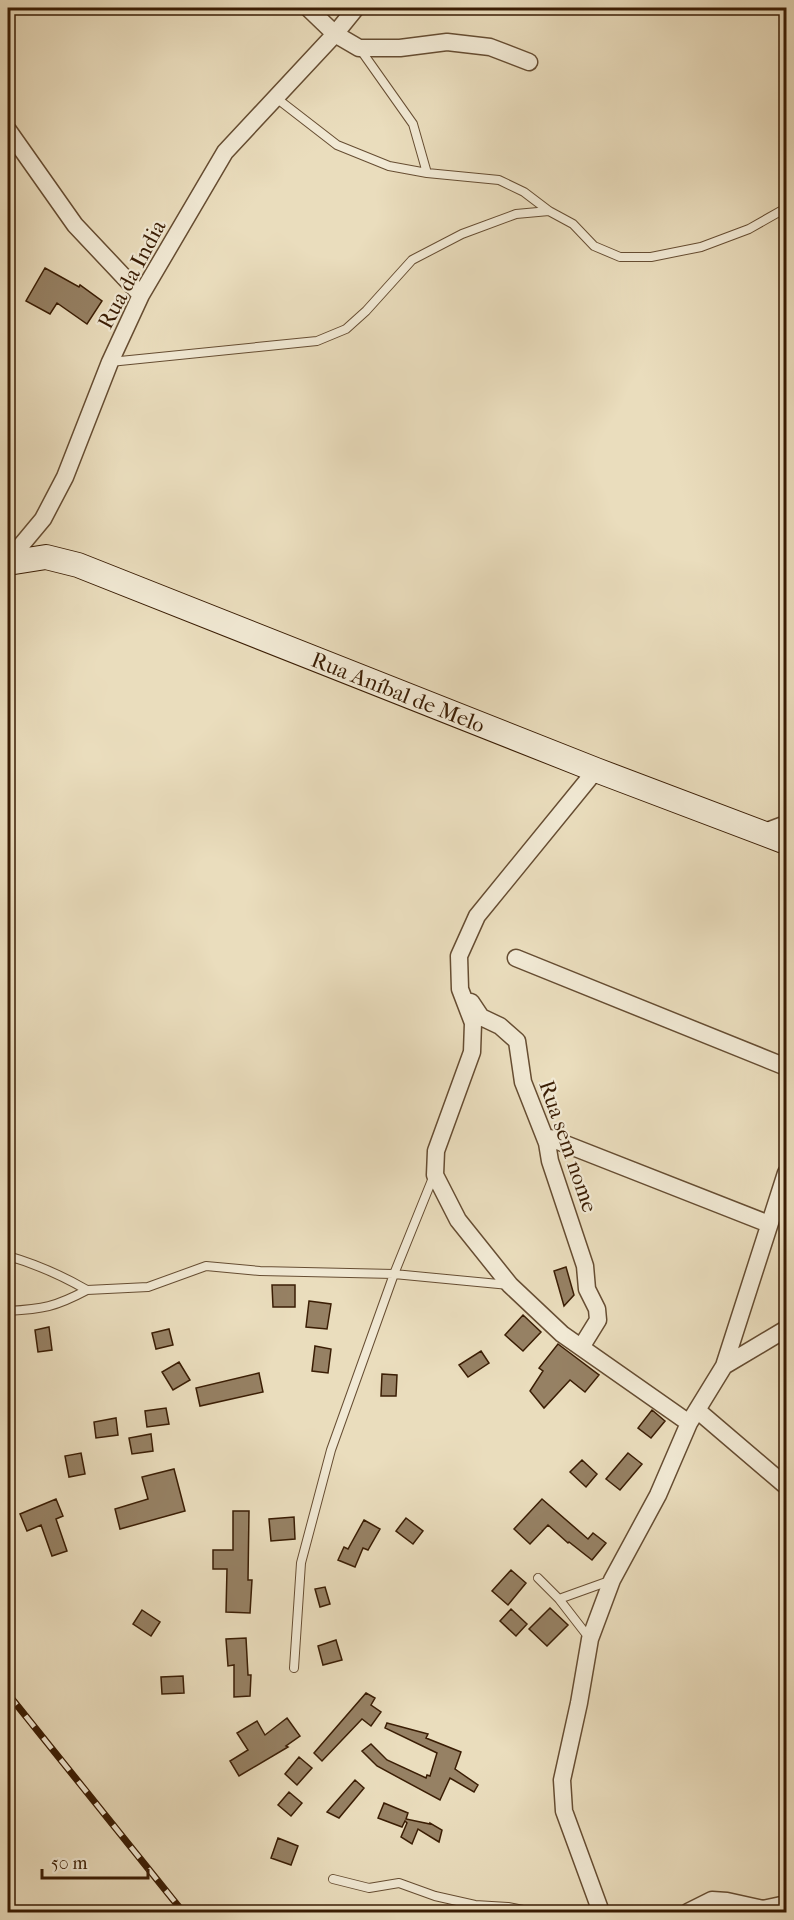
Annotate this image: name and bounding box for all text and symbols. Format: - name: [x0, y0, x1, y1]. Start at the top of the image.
- street label: Rua da India: [92, 215, 172, 333]
- street label: Rua Aníbal de Melo: [308, 647, 488, 739]
- street label: Rua sem nome: [533, 1077, 603, 1216]
- scale bar: [42, 1842, 148, 1880]
- text: 50 m: [51, 1853, 88, 1874]

